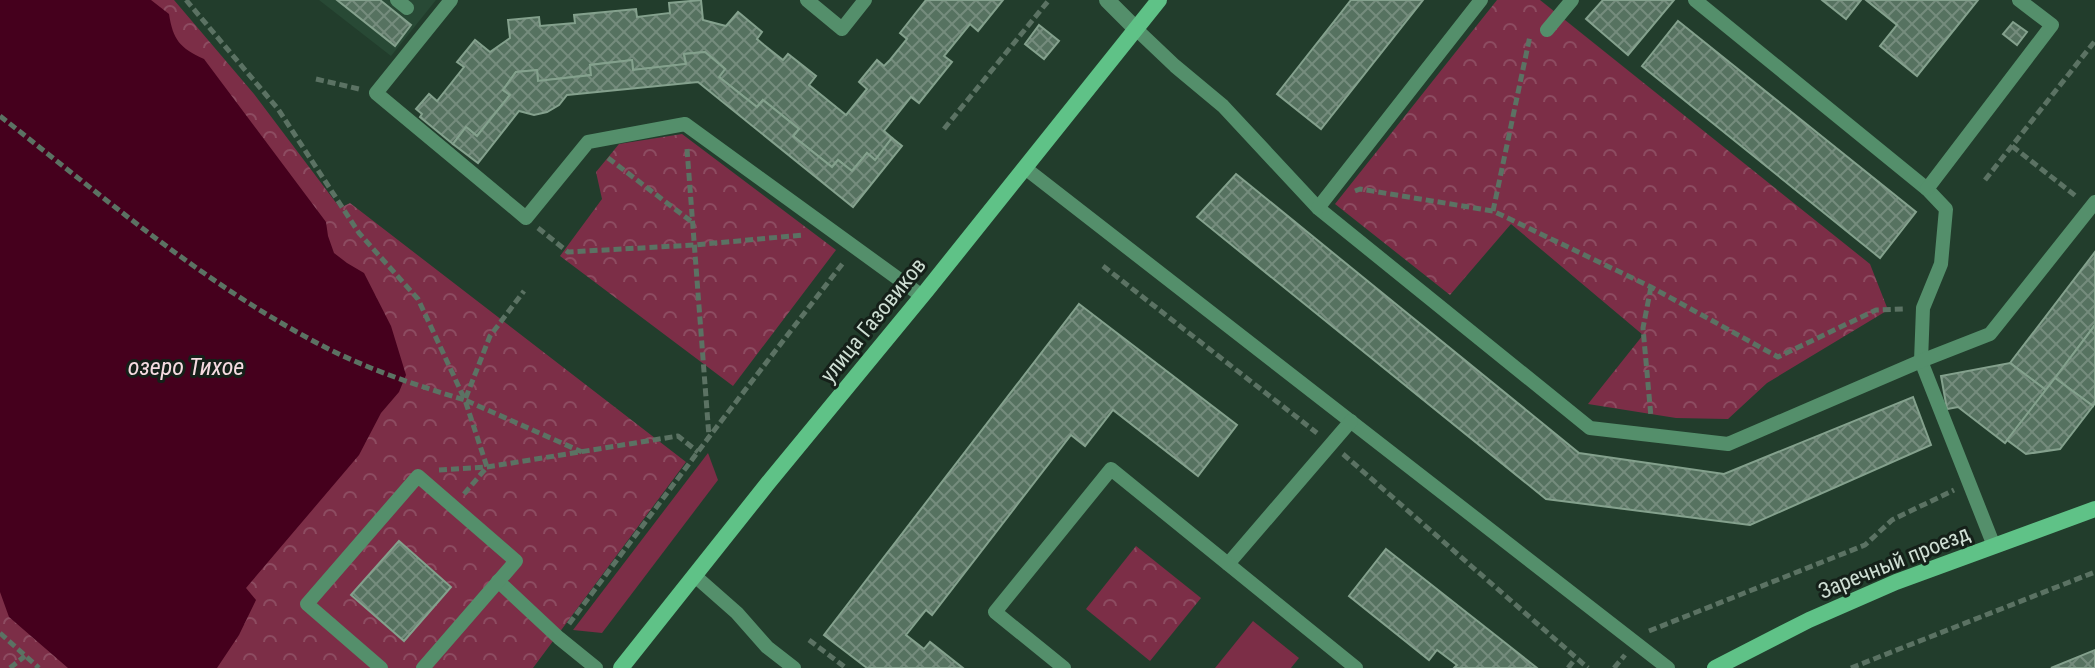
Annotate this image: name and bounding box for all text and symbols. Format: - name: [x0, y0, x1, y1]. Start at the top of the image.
- street label: улица Газовиков: [815, 253, 931, 387]
- water label: озеро Тихое: [128, 353, 244, 381]
- street label: Заречный проезд: [1815, 520, 1974, 604]

